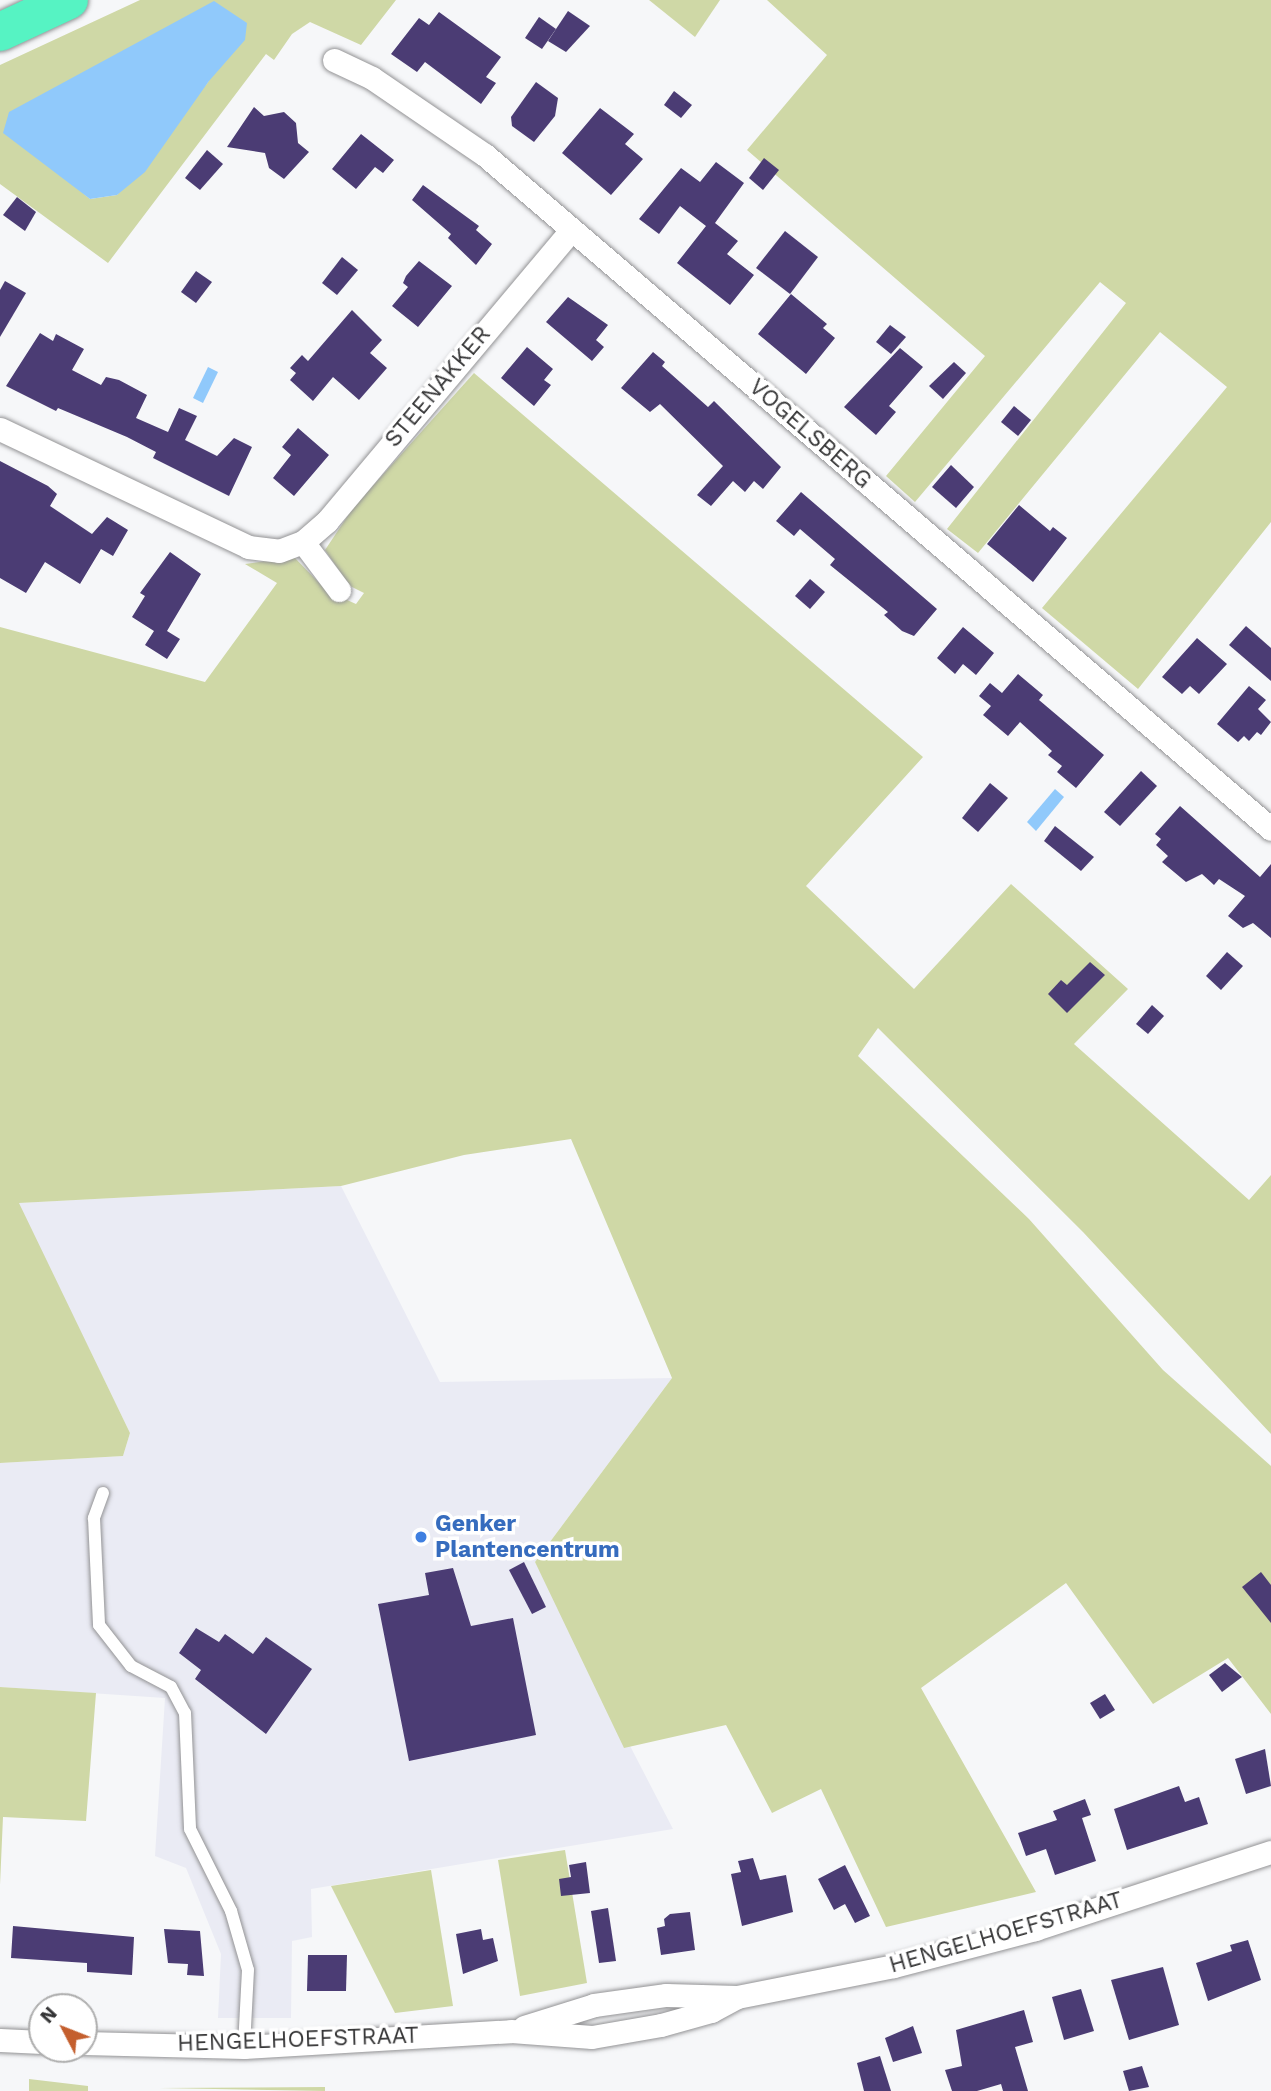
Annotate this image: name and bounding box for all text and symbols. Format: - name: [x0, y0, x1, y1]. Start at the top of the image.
- street label: STEENAKKER: [379, 321, 497, 453]
- street label: VOGELSBERG: [743, 373, 877, 495]
- place label: Genker Plantencentrum: [435, 1510, 620, 1564]
- marker: Genker Plantencentrum: [413, 1529, 429, 1545]
- street label: HENGELHOEFSTRAAT: [886, 1886, 1126, 1980]
- north arrow: [28, 1993, 98, 2063]
- text: N: [35, 2002, 62, 2028]
- street label: HENGELHOEFSTRAAT: [177, 2022, 419, 2058]

